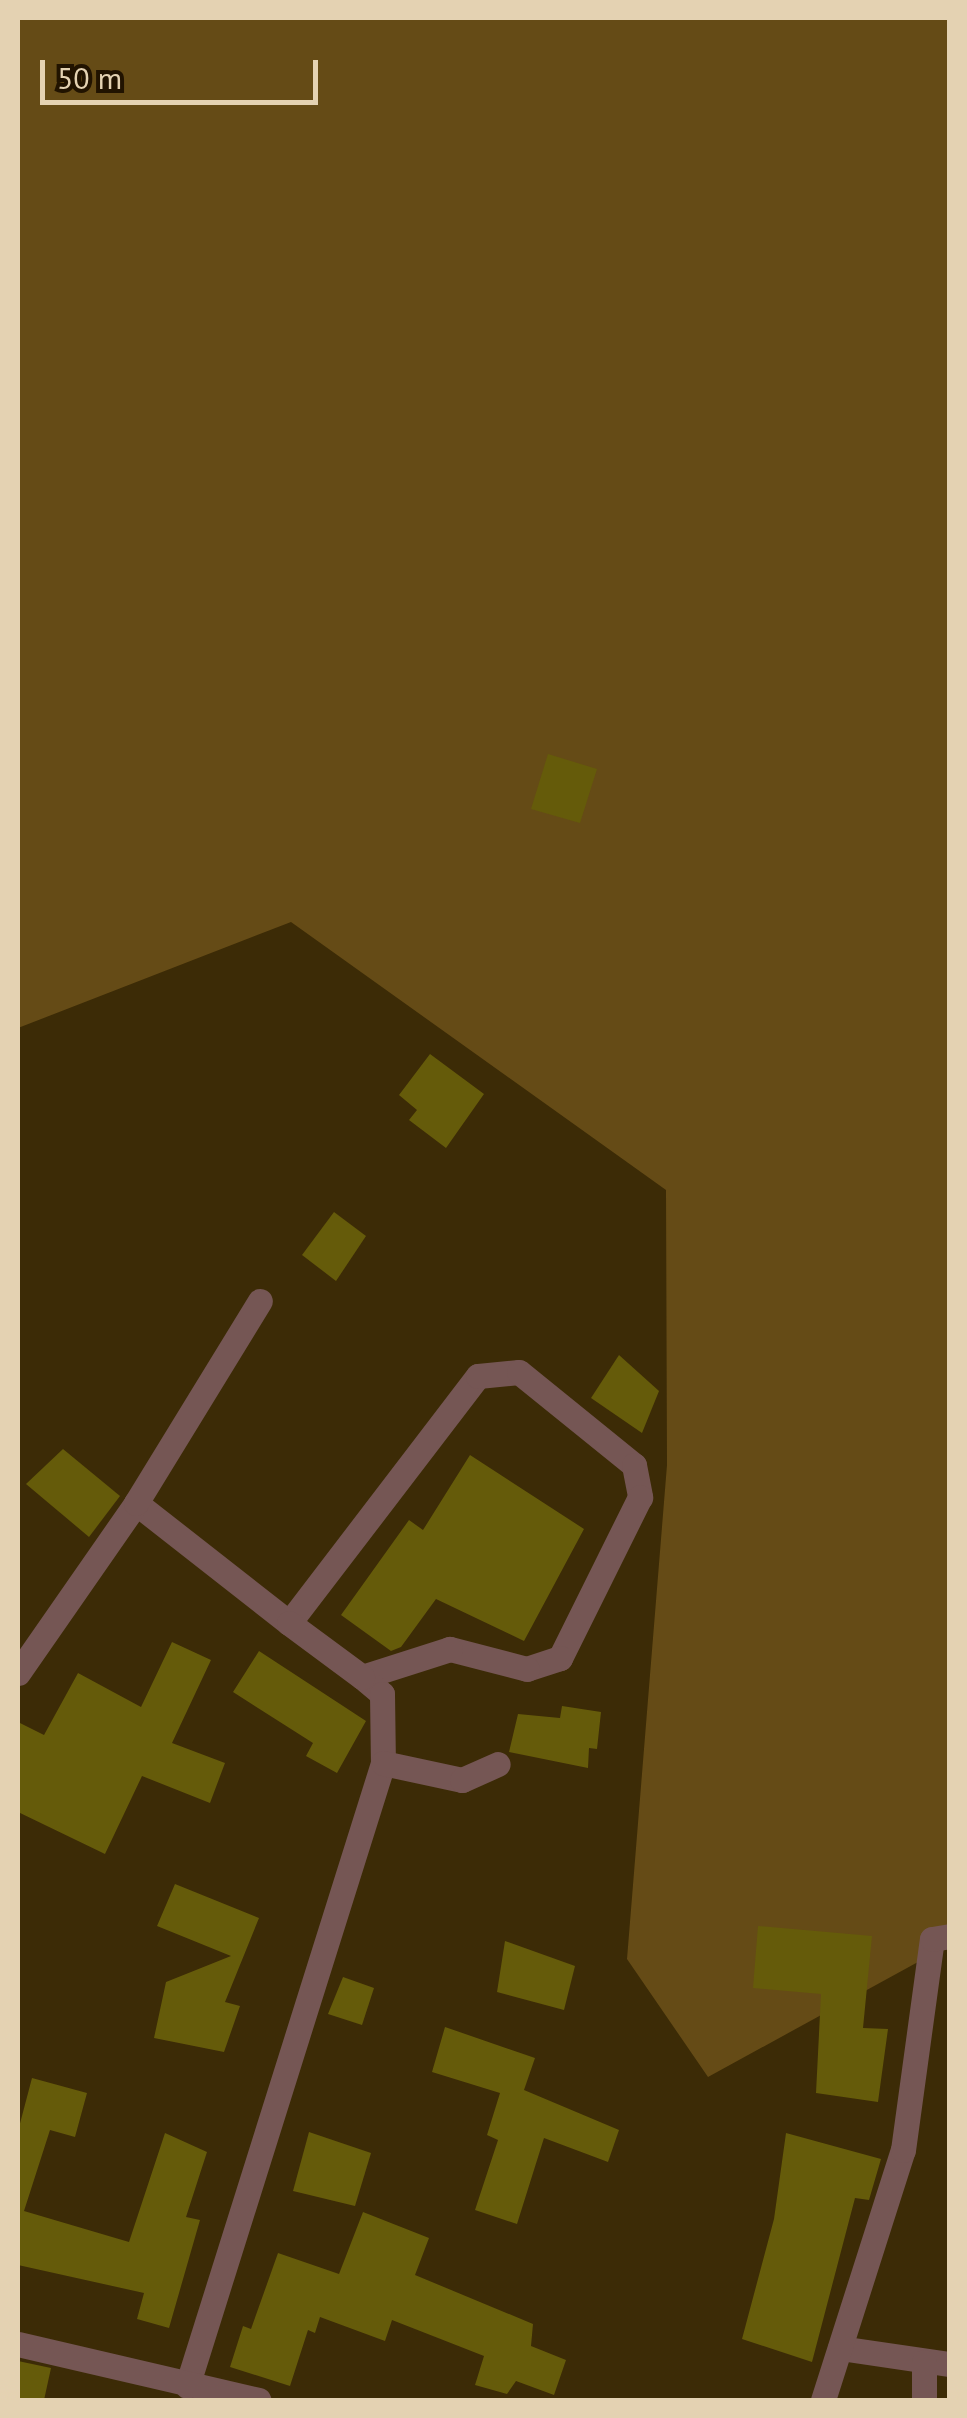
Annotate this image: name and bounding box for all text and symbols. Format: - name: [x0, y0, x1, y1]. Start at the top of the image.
- scale bar: [45, 40, 322, 102]
- text: 50 m: [57, 58, 122, 97]

